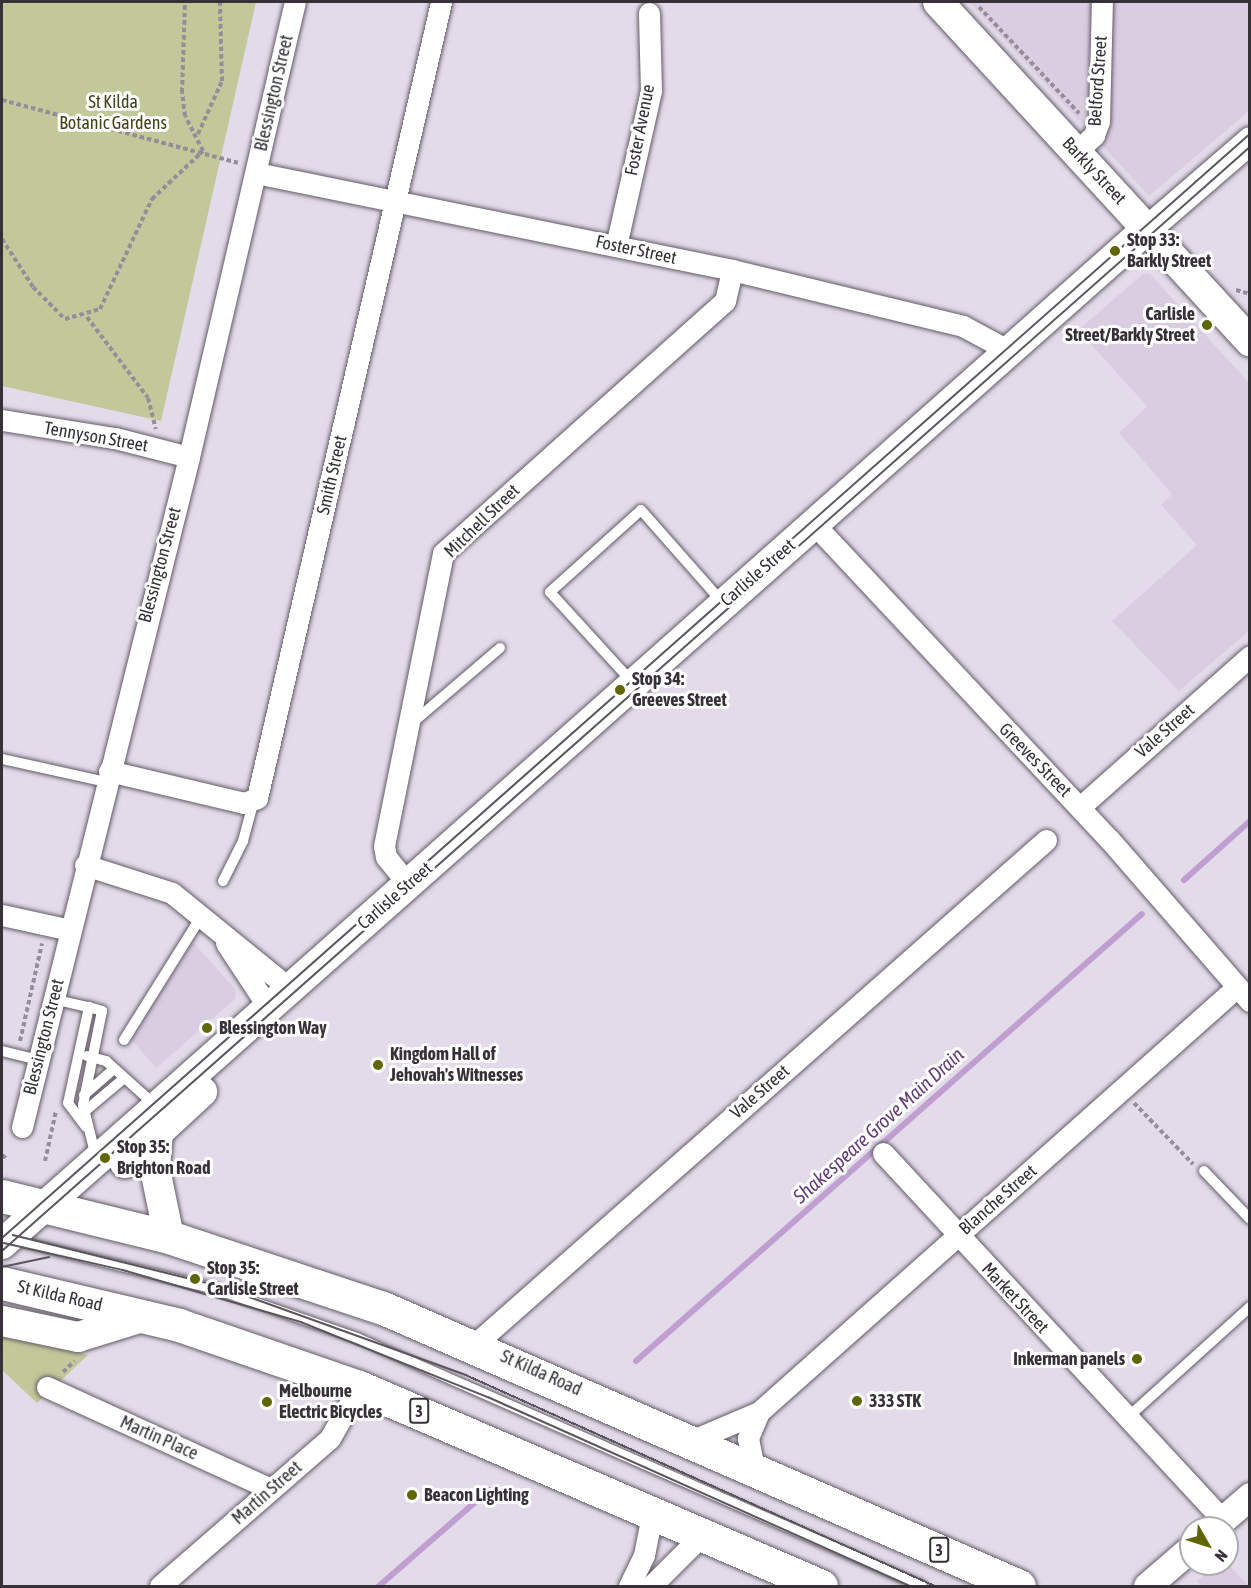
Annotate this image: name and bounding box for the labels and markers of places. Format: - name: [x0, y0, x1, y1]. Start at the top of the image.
- place label: Stop 33: Barkly Street: [1127, 230, 1211, 272]
- marker: Stop 33: Barkly Street: [1108, 244, 1122, 258]
- place label: Carlisle Street/Barkly Street: [1065, 304, 1195, 346]
- marker: Carlisle Street/Barkly Street: [1200, 318, 1214, 332]
- place label: Stop 34: Greeves Street: [632, 669, 727, 712]
- marker: Stop 34: Greeves Street: [613, 683, 627, 697]
- place label: Blessington Way: [219, 1017, 327, 1039]
- marker: Blessington Way: [200, 1021, 214, 1035]
- place label: Kingdom Hall of Jehovah's Witnesses: [390, 1044, 523, 1086]
- marker: Kingdom Hall of Jehovah's Witnesses: [371, 1058, 385, 1072]
- place label: Stop 35: Brighton Road: [117, 1137, 210, 1180]
- marker: Stop 35: Brighton Road: [98, 1151, 112, 1165]
- place label: Stop 35: Carlisle Street: [207, 1258, 299, 1300]
- marker: Stop 35: Carlisle Street: [188, 1272, 202, 1286]
- place label: Inkerman panels: [1013, 1348, 1125, 1370]
- marker: Inkerman panels: [1130, 1352, 1144, 1366]
- place label: Melbourne Electric Bicycles: [279, 1381, 382, 1424]
- place label: 333 STK: [869, 1390, 921, 1412]
- marker: 333 STK: [850, 1394, 864, 1408]
- marker: Melbourne Electric Bicycles: [260, 1395, 274, 1409]
- place label: Beacon Lighting: [424, 1484, 529, 1506]
- marker: Beacon Lighting: [405, 1488, 419, 1502]

